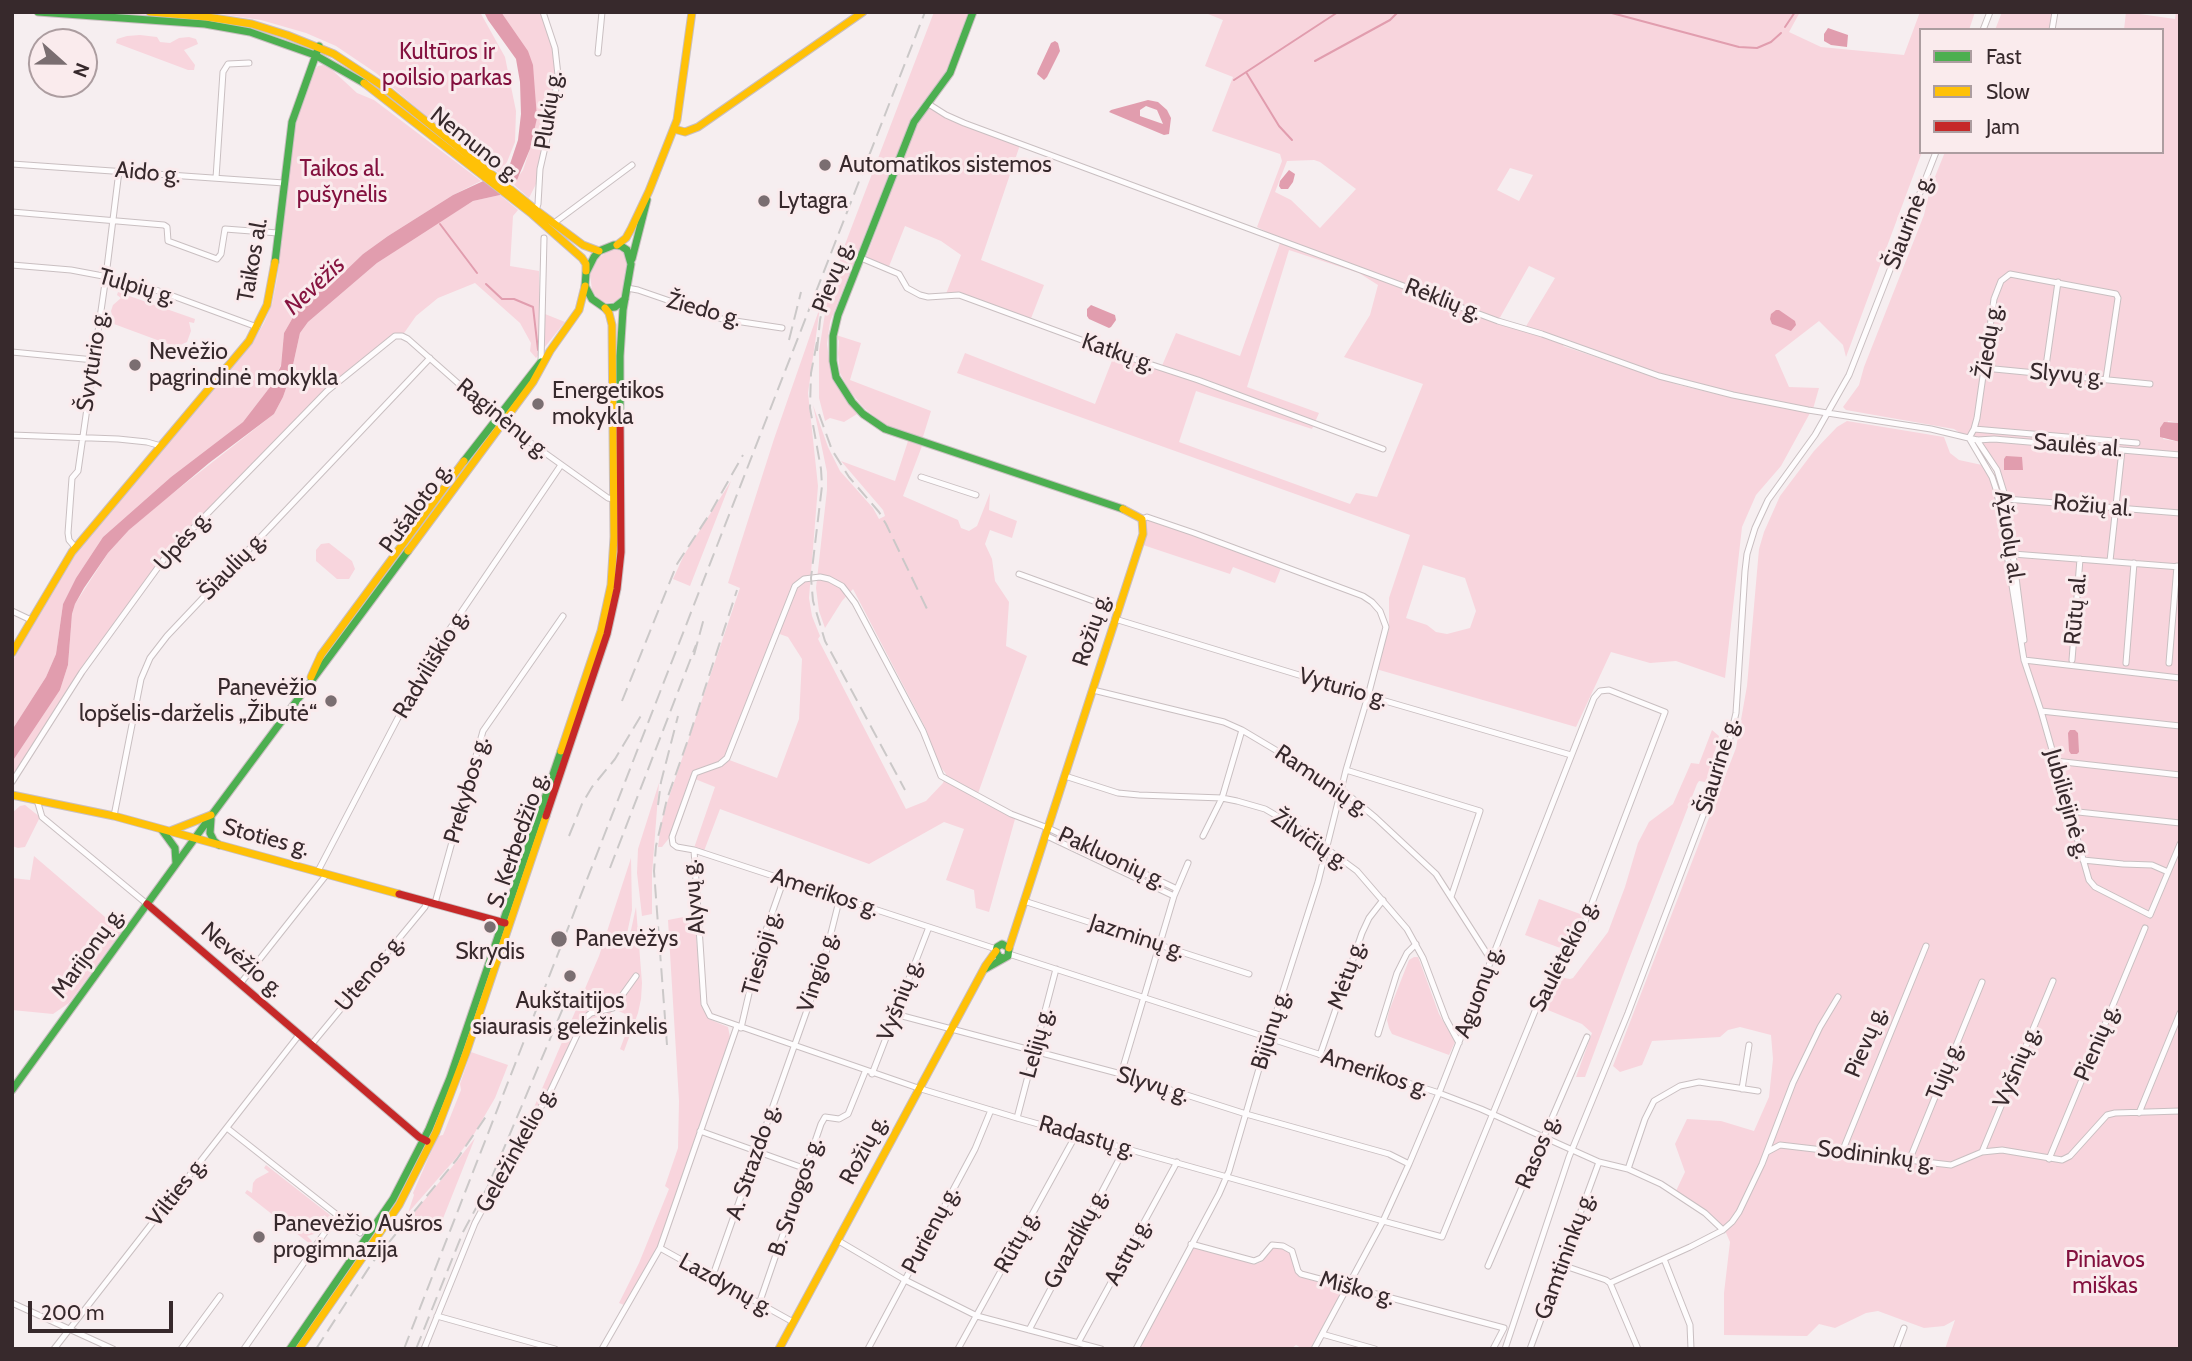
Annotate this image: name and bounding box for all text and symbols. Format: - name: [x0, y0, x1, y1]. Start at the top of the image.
- north arrow: [28, 28, 98, 98]
- legend: [1919, 28, 2164, 154]
- park label: Kultūros ir poilsio parkas: [382, 38, 512, 92]
- text: Fast: [1986, 44, 2022, 69]
- text: N: [68, 60, 94, 80]
- street label: Plukių g.: [529, 69, 569, 151]
- text: Slow: [1986, 79, 2030, 104]
- street label: Nemuno g.: [424, 101, 526, 189]
- text: Jam: [1986, 114, 2020, 139]
- place label: Automatikos sistemos: [839, 151, 1052, 179]
- park label: Taikos al. pušynėlis: [297, 155, 387, 209]
- street label: Aido g.: [114, 156, 182, 190]
- marker: Automatikos sistemos: [817, 157, 833, 173]
- street label: Šiaurinė g.: [1878, 171, 1940, 273]
- place label: Lytagra: [778, 187, 848, 215]
- marker: Lytagra: [756, 193, 772, 209]
- street label: Taikos al.: [232, 216, 274, 304]
- street label: Pievų g.: [807, 237, 859, 317]
- water label: Nevėžis: [279, 251, 351, 321]
- street label: Tulpių g.: [95, 263, 179, 311]
- street label: Rėklių g.: [1401, 273, 1485, 327]
- street label: Žiedo g.: [664, 287, 744, 333]
- street label: Žiedų g.: [1969, 302, 2009, 380]
- street label: Švyturio g.: [71, 308, 115, 414]
- street label: Katkų g.: [1078, 328, 1158, 378]
- place label: Nevėžio pagrindinė mokykla: [149, 338, 338, 392]
- marker: Nevėžio pagrindinė mokykla: [127, 357, 143, 373]
- street label: Slyvų g.: [2028, 358, 2106, 392]
- street label: Raginėnų g.: [451, 373, 555, 465]
- place label: Energetikos mokykla: [552, 377, 664, 431]
- marker: Energetikos mokykla: [530, 396, 546, 412]
- street label: Saulės al.: [2032, 428, 2124, 464]
- street label: Pušaloto g.: [374, 457, 458, 559]
- street label: Ąžuolų al.: [1988, 489, 2030, 585]
- street label: Rožių al.: [2052, 489, 2134, 523]
- street label: Upės g.: [149, 505, 217, 577]
- street label: Šiaulių g.: [194, 526, 272, 606]
- street label: Rūtų al.: [2059, 572, 2093, 646]
- street label: Rožių g.: [1067, 590, 1117, 670]
- street label: Radviliškio g.: [388, 604, 474, 724]
- street label: Vyturio g.: [1295, 662, 1391, 714]
- place label: Panevėžio lopšelis-darželis „Žibutė“: [79, 674, 317, 728]
- marker: Panevėžio lopšelis-darželis „Žibutė“: [323, 693, 339, 709]
- street label: Šiaurinė g.: [1690, 714, 1746, 818]
- street label: Prekybos g.: [439, 733, 495, 847]
- street label: Ramunių g.: [1269, 739, 1375, 823]
- street label: Jubiliejinė g.: [2038, 746, 2096, 862]
- street label: S. Kerbedžio g.: [482, 768, 554, 912]
- street label: Žilvičių g.: [1266, 804, 1354, 876]
- street label: Stoties g.: [220, 813, 312, 863]
- street label: Pakluonių g.: [1054, 821, 1170, 895]
- street label: Alyvų g.: [676, 858, 712, 936]
- street label: Amerikos g.: [768, 863, 882, 923]
- street label: Saulėtekio g.: [1524, 895, 1604, 1017]
- street label: Marijonų g.: [46, 902, 130, 1004]
- street label: Tiesioji g.: [737, 907, 787, 999]
- street label: Jazminų g.: [1086, 909, 1188, 965]
- street label: Nevėžio g.: [195, 917, 289, 1003]
- marker: Skrydis: [482, 919, 498, 935]
- place label: Panevėžys: [575, 925, 678, 953]
- street label: Vingio g.: [792, 928, 844, 1016]
- street label: Utenos g.: [330, 929, 410, 1017]
- marker: Panevėžys: [549, 929, 569, 949]
- street label: Mėtų g.: [1322, 937, 1372, 1013]
- place label: Skrydis: [455, 938, 525, 966]
- street label: Aguonų g.: [1449, 942, 1509, 1042]
- street label: Vyšnių g.: [872, 955, 928, 1045]
- marker: Aukštaitijos siaurasis geležinkelis: [562, 968, 578, 984]
- place label: Aukštaitijos siaurasis geležinkelis: [472, 987, 668, 1041]
- street label: Bijūnų g.: [1246, 987, 1296, 1073]
- street label: Pienių g.: [2068, 1000, 2126, 1086]
- street label: Pievų g.: [1839, 1002, 1893, 1082]
- street label: Lelijų g.: [1014, 1005, 1060, 1081]
- street label: Vyšnių g.: [1988, 1022, 2046, 1112]
- street label: Tujų g.: [1921, 1038, 1969, 1104]
- street label: Amerikos g.: [1318, 1043, 1432, 1103]
- street label: Slyvų g.: [1113, 1061, 1193, 1109]
- street label: Geležinkelio g.: [470, 1083, 562, 1217]
- street label: A. Strazdo g.: [720, 1101, 786, 1223]
- street label: Rožių g.: [834, 1110, 894, 1190]
- street label: Radastų g.: [1035, 1110, 1139, 1164]
- street label: Rasos g.: [1510, 1111, 1566, 1193]
- street label: B. Sruogos g.: [763, 1134, 829, 1260]
- street label: Sodininkų g.: [1816, 1135, 1936, 1177]
- street label: Vilties g.: [141, 1152, 213, 1232]
- street label: Purienų g.: [896, 1181, 966, 1279]
- street label: Gvazdikų g.: [1038, 1184, 1114, 1294]
- street label: Gamtininkų g.: [1529, 1189, 1601, 1323]
- street label: Rūtų g.: [989, 1206, 1045, 1278]
- place label: Panevėžio Aušros progimnazija: [273, 1210, 443, 1264]
- street label: Astrų g.: [1099, 1214, 1157, 1290]
- marker: Panevėžio Aušros progimnazija: [251, 1229, 267, 1245]
- park label: Piniavos miškas: [2065, 1246, 2145, 1300]
- street label: Lazdynų g.: [674, 1248, 778, 1322]
- street label: Miško g.: [1316, 1266, 1398, 1312]
- scale bar: [32, 1288, 177, 1332]
- text: 200 m: [41, 1300, 104, 1325]

